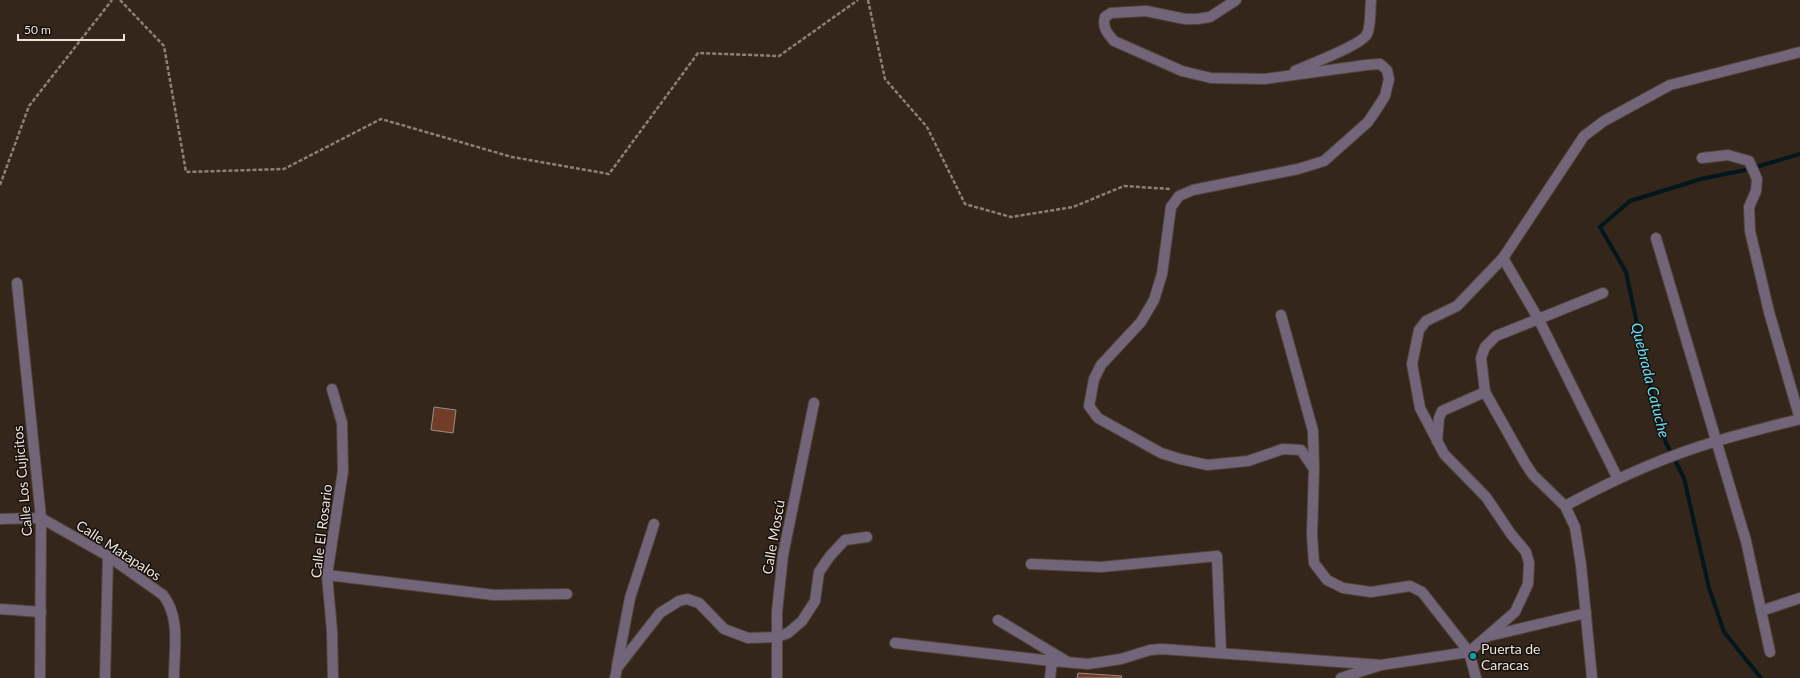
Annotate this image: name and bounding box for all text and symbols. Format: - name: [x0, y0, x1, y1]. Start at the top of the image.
- scale bar: [18, 16, 124, 42]
- text: 50 m: [24, 22, 51, 37]
- water label: Quebrada Catuche: [1628, 321, 1674, 439]
- street label: Calle Los Cujicitos: [9, 425, 35, 537]
- street label: Calle El Rosario: [307, 483, 335, 579]
- street label: Calle Moscú: [758, 499, 788, 575]
- street label: Calle Matapalos: [73, 516, 165, 584]
- place label: Puerta de Caracas: [1481, 640, 1540, 673]
- marker: Puerta de Caracas: [1468, 651, 1478, 661]

